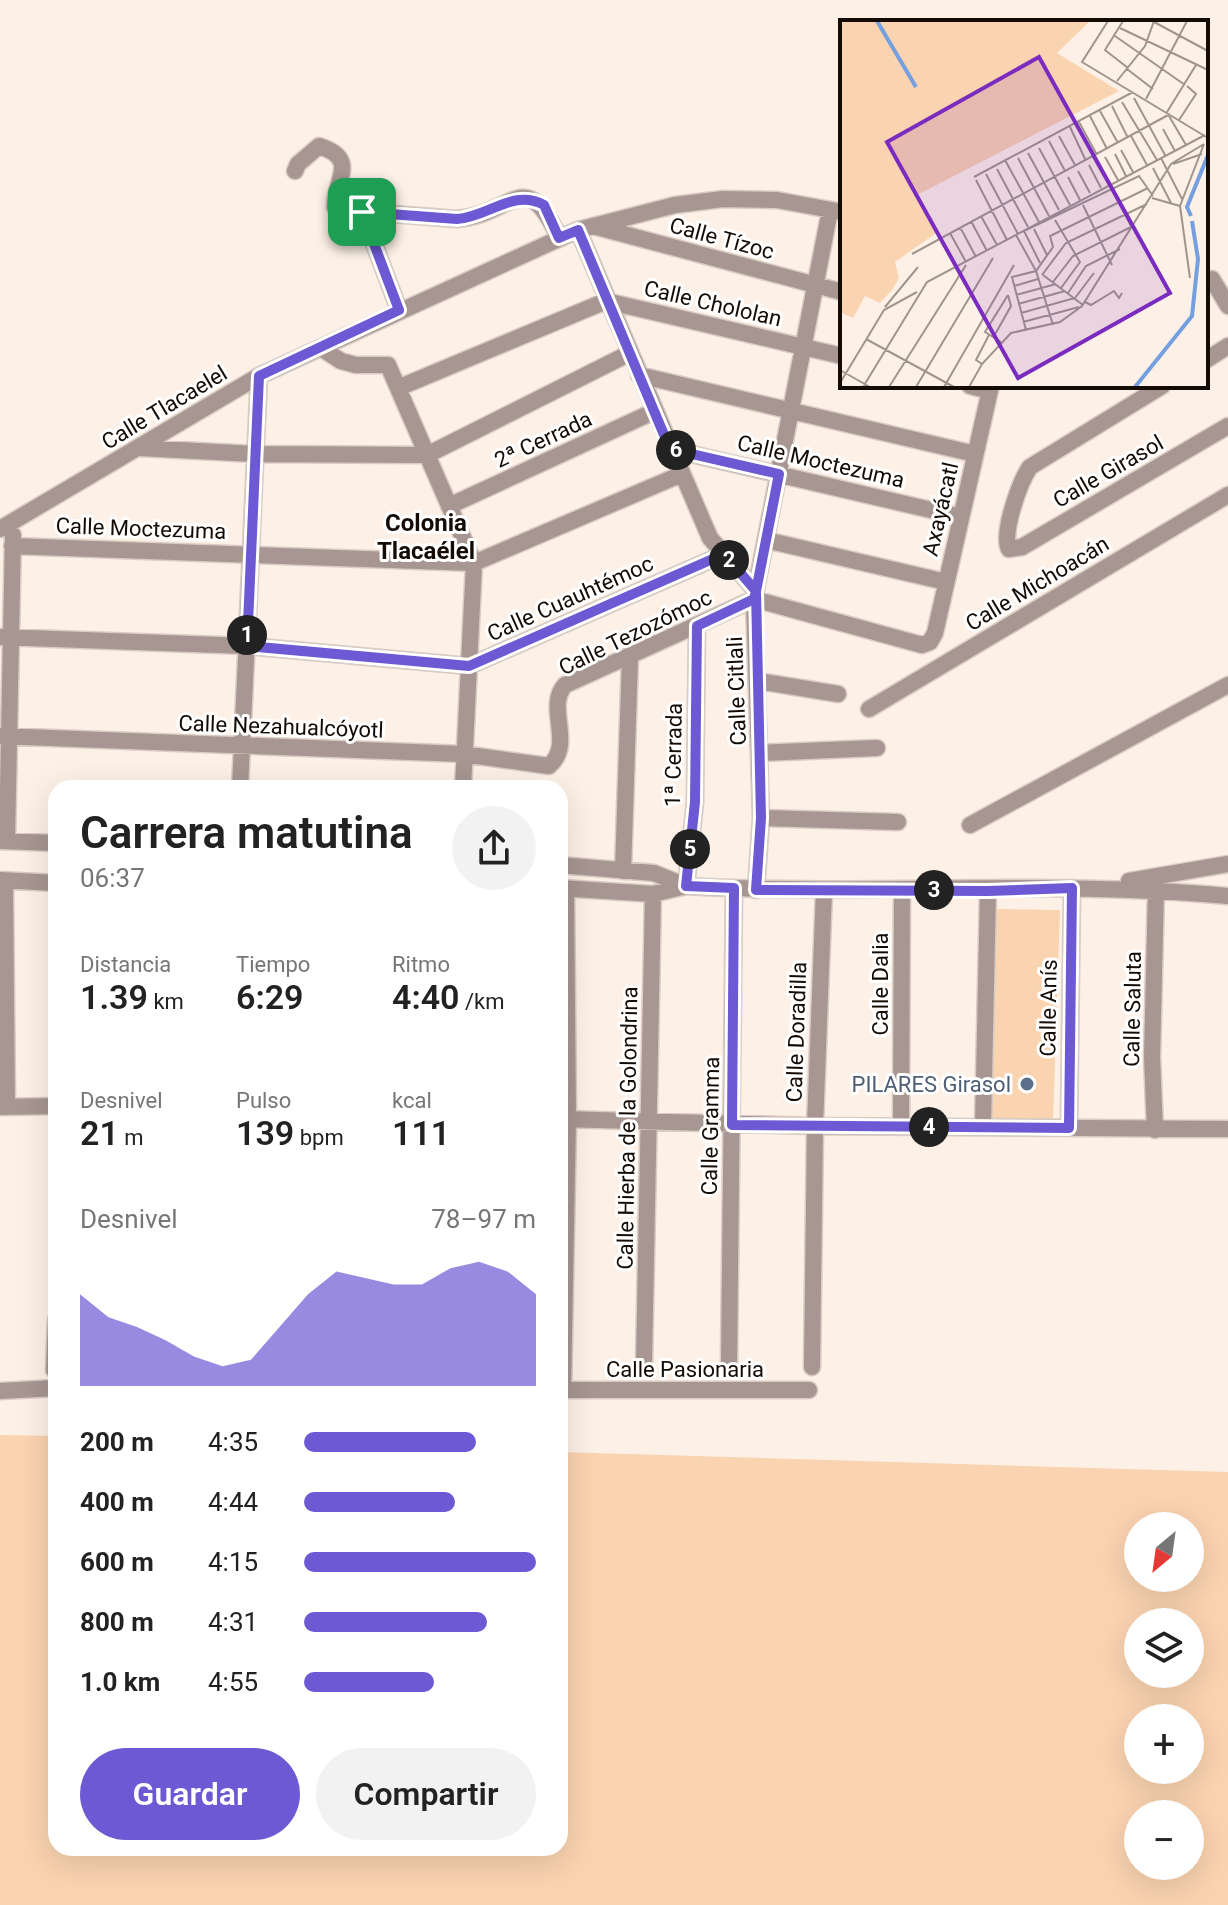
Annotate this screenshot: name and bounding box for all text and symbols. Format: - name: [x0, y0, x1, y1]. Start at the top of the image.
- inset map: [840, 20, 1208, 388]
- pin: [328, 178, 396, 246]
- icon: arrive: [340, 190, 384, 234]
- street label: Calle Tízoc: [667, 213, 777, 264]
- street label: Calle Chololan: [642, 276, 784, 331]
- street label: Calle Tlacaelel: [97, 360, 231, 455]
- street label: 2ª Cerrada: [491, 406, 596, 473]
- pin: 6: [656, 430, 696, 470]
- street label: Calle Moctezuma: [735, 430, 907, 493]
- street label: Calle Girasol: [1049, 430, 1168, 513]
- text: 6: [670, 437, 682, 462]
- street label: Axayácatl: [918, 460, 963, 558]
- district label: Colonia Tlacaélel: [377, 509, 475, 565]
- street label: Calle Moctezuma: [55, 513, 227, 544]
- street label: Calle Michoacán: [961, 531, 1113, 636]
- pin: 2: [709, 540, 749, 580]
- text: 2: [723, 547, 735, 572]
- street label: Calle Cuauhtémoc: [483, 551, 657, 646]
- street label: Calle Tezozómoc: [555, 585, 716, 680]
- pin: 1: [227, 615, 267, 655]
- text: 1: [241, 622, 253, 647]
- street label: Calle Citlali: [722, 636, 751, 746]
- street label: 1ª Cerrada: [660, 703, 687, 807]
- street label: Calle Nezahualcóyotl: [178, 710, 384, 743]
- button: share: [452, 806, 536, 890]
- text: Carrera matutina: [80, 807, 413, 859]
- pin: 5: [670, 829, 710, 869]
- text: 5: [684, 836, 696, 861]
- text: 06:37: [80, 863, 145, 893]
- pin: 3: [914, 870, 954, 910]
- text: 3: [928, 877, 940, 902]
- street label: Calle Dalia: [868, 932, 893, 1036]
- street label: Calle Saluta: [1119, 951, 1146, 1067]
- text: Distancia: [80, 952, 171, 977]
- text: Tiempo: [236, 952, 310, 977]
- text: Ritmo: [392, 952, 450, 977]
- street label: Calle Anís: [1035, 959, 1062, 1057]
- street label: Calle Doradilla: [782, 961, 811, 1103]
- text: 1.39: [80, 977, 148, 1017]
- text: 6:29: [236, 977, 304, 1017]
- text: 4:40: [392, 977, 460, 1017]
- street label: Calle Hierba de la Golondrina: [613, 986, 642, 1270]
- text: km: [148, 989, 184, 1014]
- text: /km: [460, 989, 505, 1014]
- street label: Calle Gramma: [697, 1056, 724, 1196]
- place label: PILARES Girasol: [852, 1072, 1011, 1097]
- marker: PILARES Girasol: [1018, 1075, 1036, 1093]
- text: Desnivel: [80, 1088, 163, 1113]
- text: Pulso: [236, 1088, 291, 1113]
- text: kcal: [392, 1088, 432, 1113]
- pin: 4: [909, 1107, 949, 1147]
- text: 21: [80, 1113, 119, 1153]
- text: 139: [236, 1113, 294, 1153]
- text: 111: [392, 1113, 450, 1153]
- text: 4: [923, 1114, 935, 1139]
- text: m: [119, 1125, 144, 1150]
- text: bpm: [294, 1125, 344, 1150]
- text: Desnivel: [80, 1204, 178, 1234]
- text: 78–97 m: [431, 1204, 536, 1234]
- street label: Calle Pasionaria: [606, 1357, 764, 1382]
- text: 200 m: [80, 1427, 154, 1457]
- text: 4:35: [208, 1427, 258, 1457]
- text: 400 m: [80, 1487, 154, 1517]
- text: 4:44: [208, 1487, 258, 1517]
- north arrow: [1124, 1512, 1204, 1592]
- map controls: [1124, 1512, 1204, 1880]
- text: 600 m: [80, 1547, 154, 1577]
- text: 4:15: [208, 1547, 258, 1577]
- text: 800 m: [80, 1607, 154, 1637]
- text: 4:31: [208, 1607, 258, 1637]
- button: layers: [1124, 1608, 1204, 1688]
- text: 1.0 km: [80, 1667, 160, 1697]
- text: 4:55: [208, 1667, 258, 1697]
- button: +: [1124, 1704, 1204, 1784]
- button: Guardar: [80, 1748, 300, 1840]
- button: Compartir: [316, 1748, 536, 1840]
- button: −: [1124, 1800, 1204, 1880]

